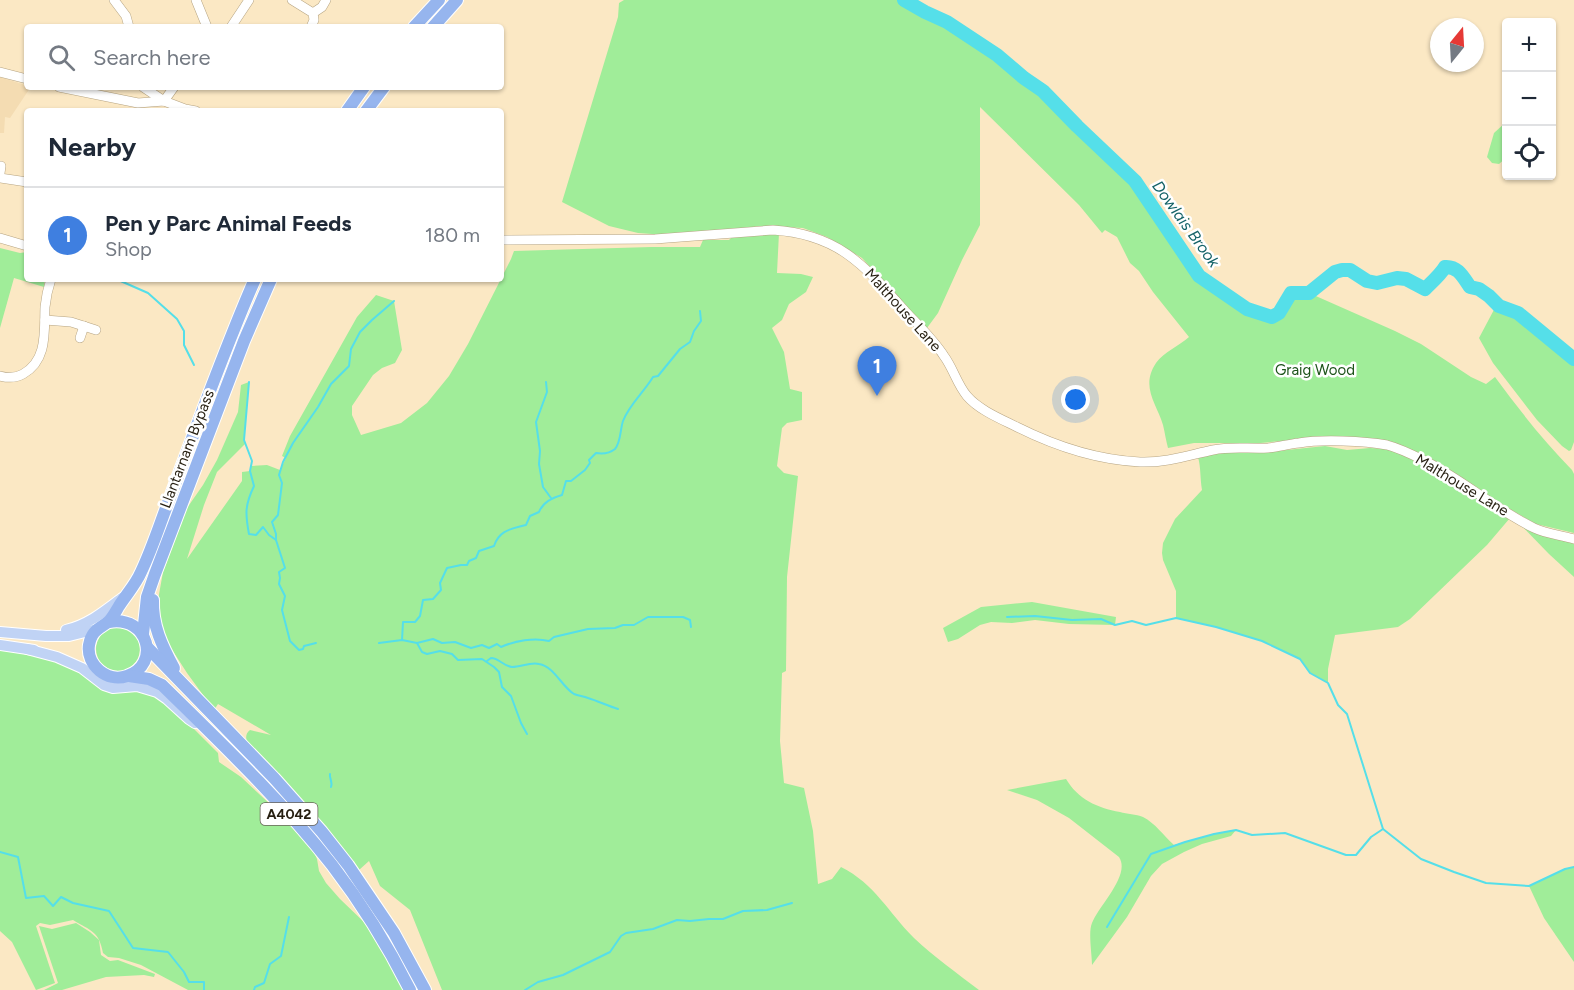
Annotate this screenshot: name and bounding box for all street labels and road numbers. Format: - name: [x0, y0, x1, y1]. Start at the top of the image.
- street label: Malthouse Lane: [861, 265, 945, 355]
- street label: Llantarnam Bypass: [156, 387, 218, 511]
- street label: Malthouse Lane: [1412, 450, 1512, 520]
- road number: A4042: [260, 803, 318, 825]

